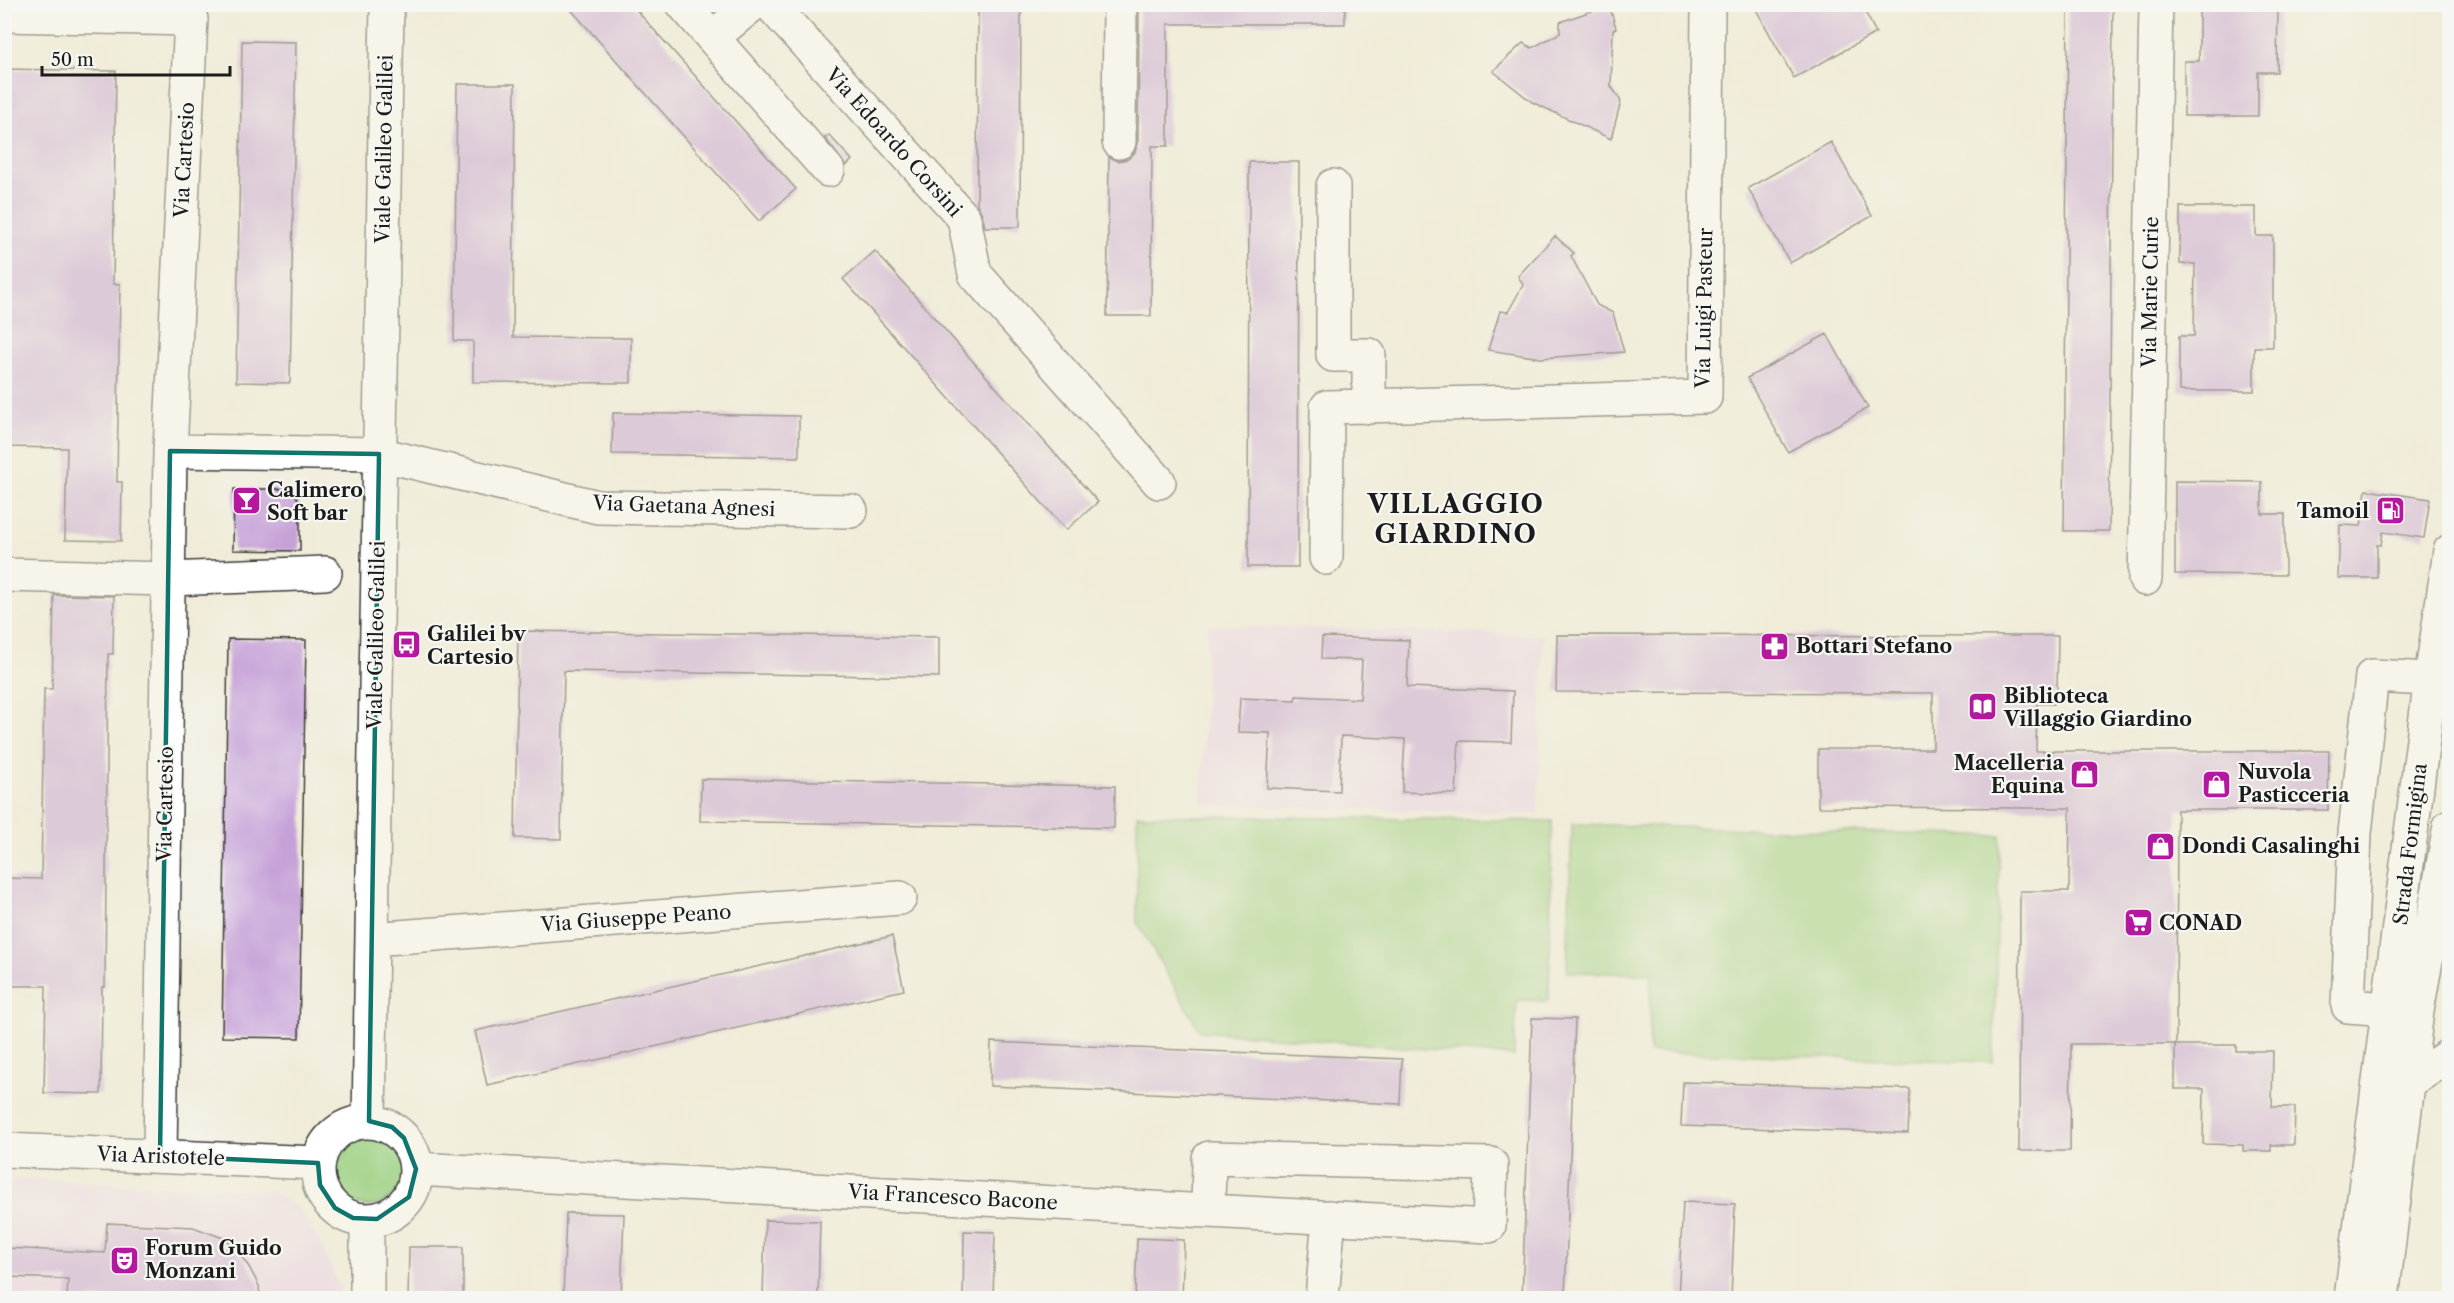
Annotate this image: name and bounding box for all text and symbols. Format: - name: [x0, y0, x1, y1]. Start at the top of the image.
- scale bar: [42, 39, 230, 77]
- text: 50 m: [51, 49, 94, 71]
- street label: Viale Galileo Galilei: [370, 54, 398, 245]
- street label: Via Edoardo Corsini: [820, 62, 967, 222]
- street label: Via Cartesio: [169, 102, 199, 219]
- street label: Via Marie Curie: [2137, 216, 2163, 369]
- street label: Via Luigi Pasteur: [1691, 227, 1717, 390]
- place label: Calimero Soft bar: [267, 478, 363, 525]
- bar icon: Calimero Soft bar: [230, 485, 262, 517]
- district label: VILLAGGIO GIARDINO: [1367, 488, 1544, 550]
- street label: Via Gaetana Agnesi: [591, 491, 776, 521]
- fuel station icon: Tamoil: [2374, 495, 2406, 527]
- place label: Tamoil: [2297, 499, 2369, 523]
- street label: Viale Galileo Galilei: [362, 540, 390, 731]
- place label: Galilei bv Cartesio: [427, 622, 527, 669]
- bus stop icon: Galilei bv Cartesio: [390, 629, 422, 661]
- pharmacy icon: Bottari Stefano: [1759, 630, 1791, 662]
- place label: Bottari Stefano: [1796, 634, 1952, 658]
- place label: Biblioteca Villaggio Giardino: [2003, 684, 2192, 731]
- library icon: Biblioteca Villaggio Giardino: [1967, 691, 1999, 723]
- street label: Via Cartesio: [152, 746, 178, 863]
- place label: Macelleria Equina: [1954, 751, 2064, 798]
- shop icon: Macelleria Equina: [2069, 759, 2101, 791]
- place label: Nuvola Pasticceria: [2238, 760, 2350, 807]
- street label: Strada Formigina: [2388, 761, 2432, 926]
- shop icon: Nuvola Pasticceria: [2201, 768, 2233, 800]
- shop icon: Dondi Casalinghi: [2145, 830, 2177, 862]
- place label: Dondi Casalinghi: [2182, 834, 2360, 858]
- street label: Via Giuseppe Peano: [539, 899, 732, 937]
- supermarket icon: CONAD: [2122, 907, 2154, 939]
- place label: CONAD: [2159, 911, 2242, 935]
- street label: Via Aristotele: [96, 1142, 225, 1170]
- street label: Via Francesco Bacone: [847, 1179, 1058, 1214]
- place label: Forum Guido Monzani: [145, 1236, 282, 1283]
- theatre icon: Forum Guido Monzani: [108, 1244, 140, 1276]

